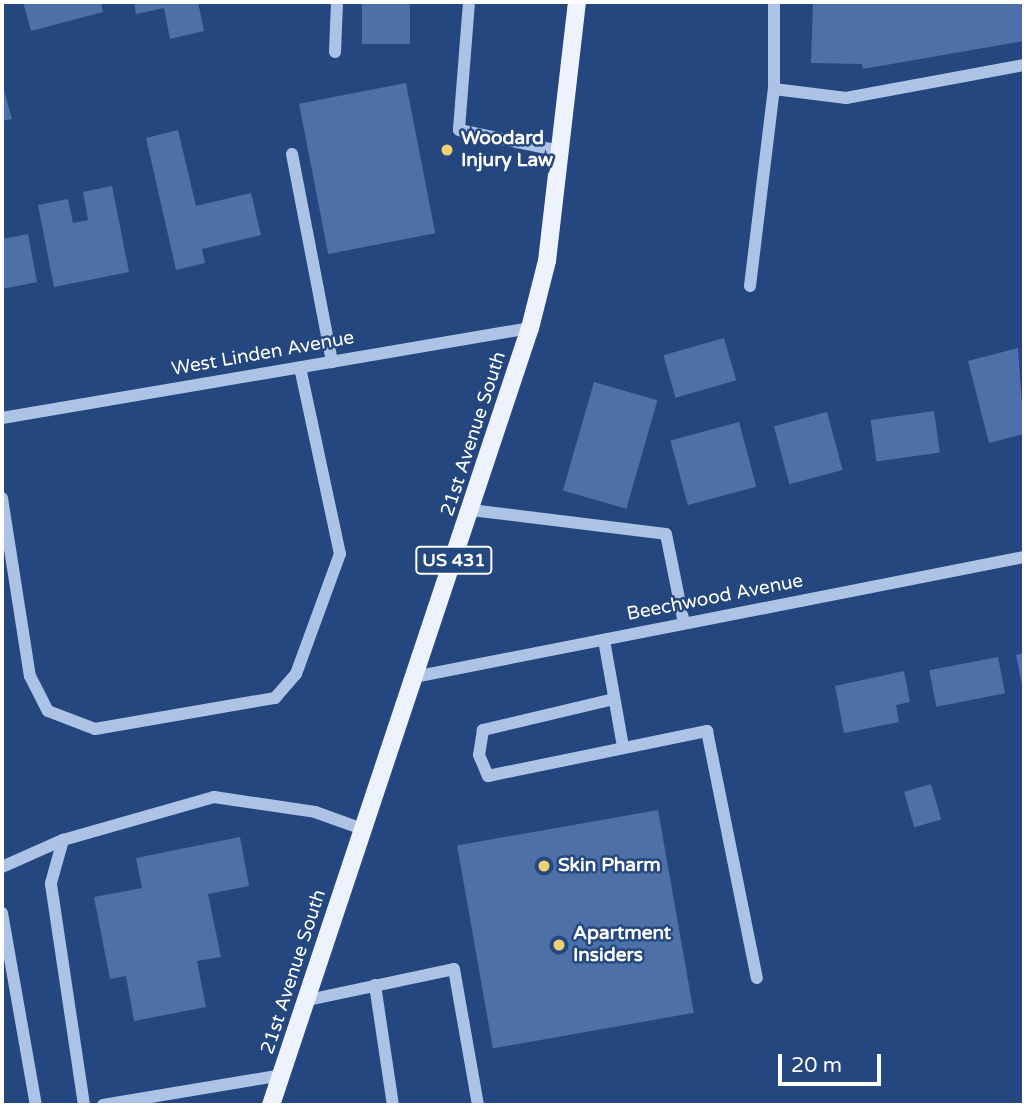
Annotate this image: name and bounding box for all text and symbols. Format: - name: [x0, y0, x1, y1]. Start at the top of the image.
- place label: Woodard Injury Law: [461, 128, 553, 172]
- marker: Woodard Injury Law: [439, 142, 455, 158]
- street label: West Linden Avenue: [170, 327, 356, 381]
- street label: 21st Avenue South: [437, 349, 511, 519]
- road number: US 431: [414, 546, 494, 574]
- street label: Beechwood Avenue: [625, 570, 805, 626]
- place label: Skin Pharm: [558, 855, 661, 877]
- marker: Skin Pharm: [536, 858, 552, 874]
- street label: 21st Avenue South: [257, 887, 331, 1057]
- place label: Apartment Insiders: [573, 923, 671, 967]
- marker: Apartment Insiders: [551, 937, 567, 953]
- scale bar: [781, 1040, 884, 1084]
- text: 20 m: [791, 1053, 842, 1078]

